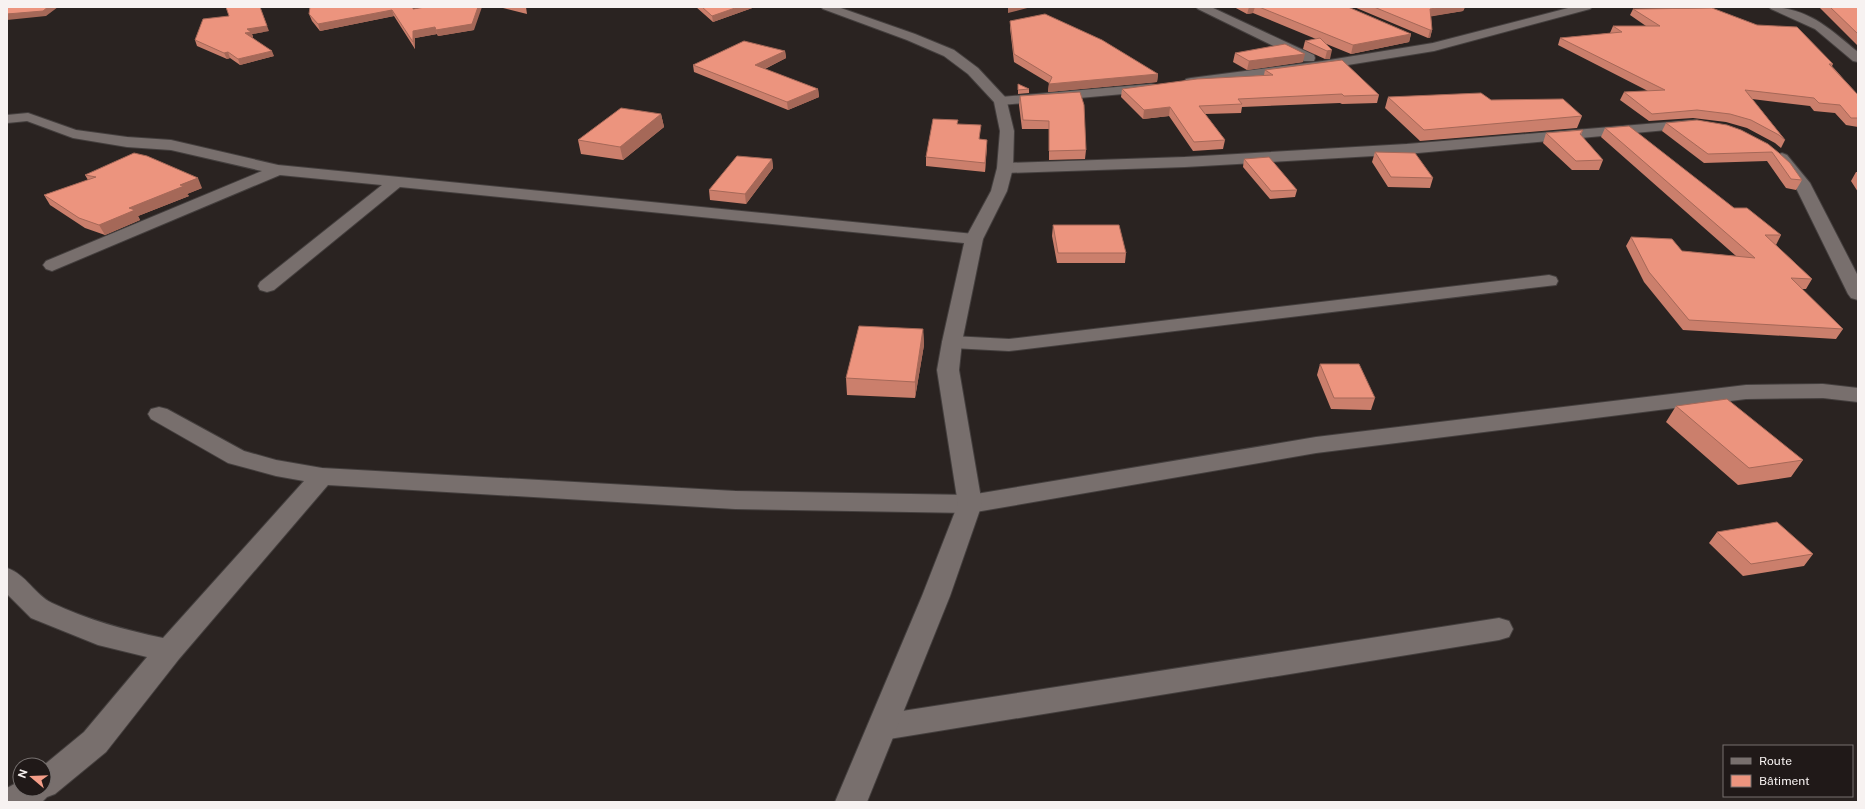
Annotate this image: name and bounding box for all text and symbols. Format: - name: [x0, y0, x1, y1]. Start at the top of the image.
- legend: [1723, 745, 1853, 797]
- text: Route: [1759, 754, 1792, 768]
- north arrow: [12, 757, 52, 797]
- text: N: [15, 768, 30, 780]
- text: Bâtiment: [1759, 774, 1810, 788]

